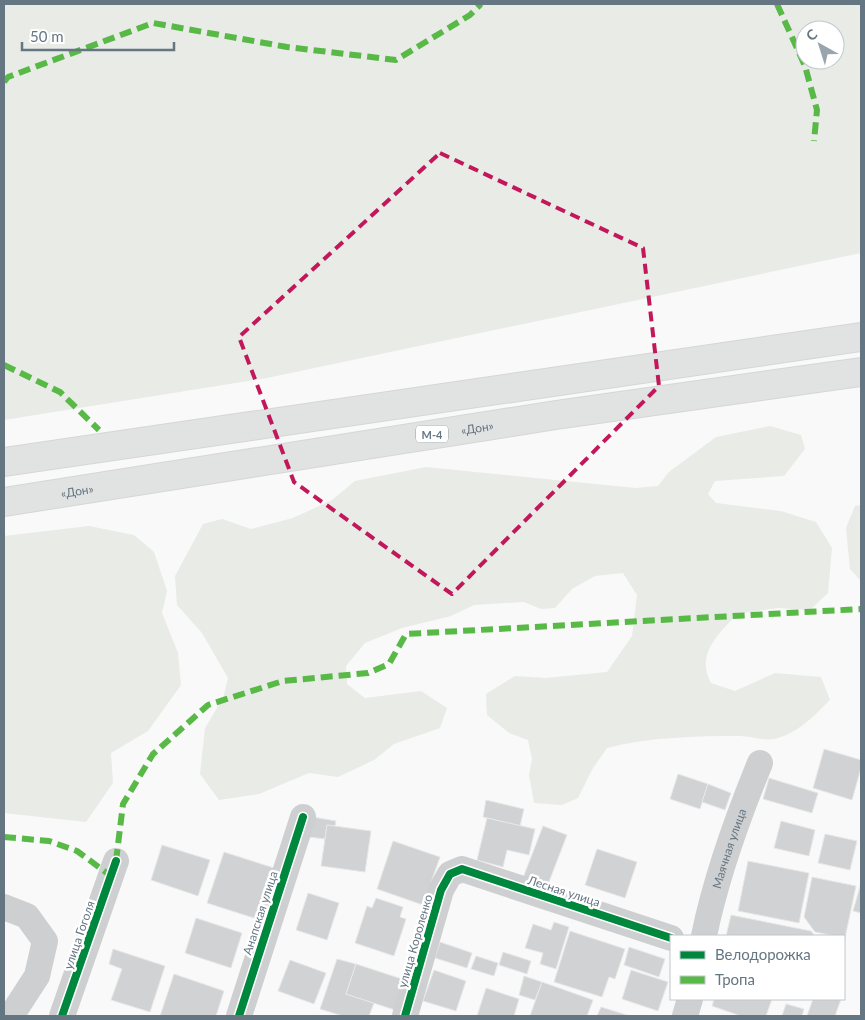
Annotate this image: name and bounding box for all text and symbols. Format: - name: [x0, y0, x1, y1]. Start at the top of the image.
- scale bar: [22, 20, 175, 52]
- north arrow: [795, 20, 845, 70]
- text: С: [803, 25, 821, 44]
- text: 50 m: [30, 27, 64, 45]
- street label: «Дон»: [460, 417, 495, 437]
- road number: М-4: [416, 426, 448, 442]
- street label: «Дон»: [60, 481, 95, 500]
- street label: Маячная улица: [708, 806, 749, 890]
- street label: Анапская улица: [239, 869, 281, 957]
- street label: Лесная улица: [525, 872, 602, 910]
- street label: улица Короленко: [394, 892, 436, 989]
- street label: улица Гоголя: [60, 899, 98, 971]
- legend: [670, 935, 845, 1000]
- text: Велодорожка: [715, 945, 811, 963]
- text: Тропа: [715, 970, 755, 988]

